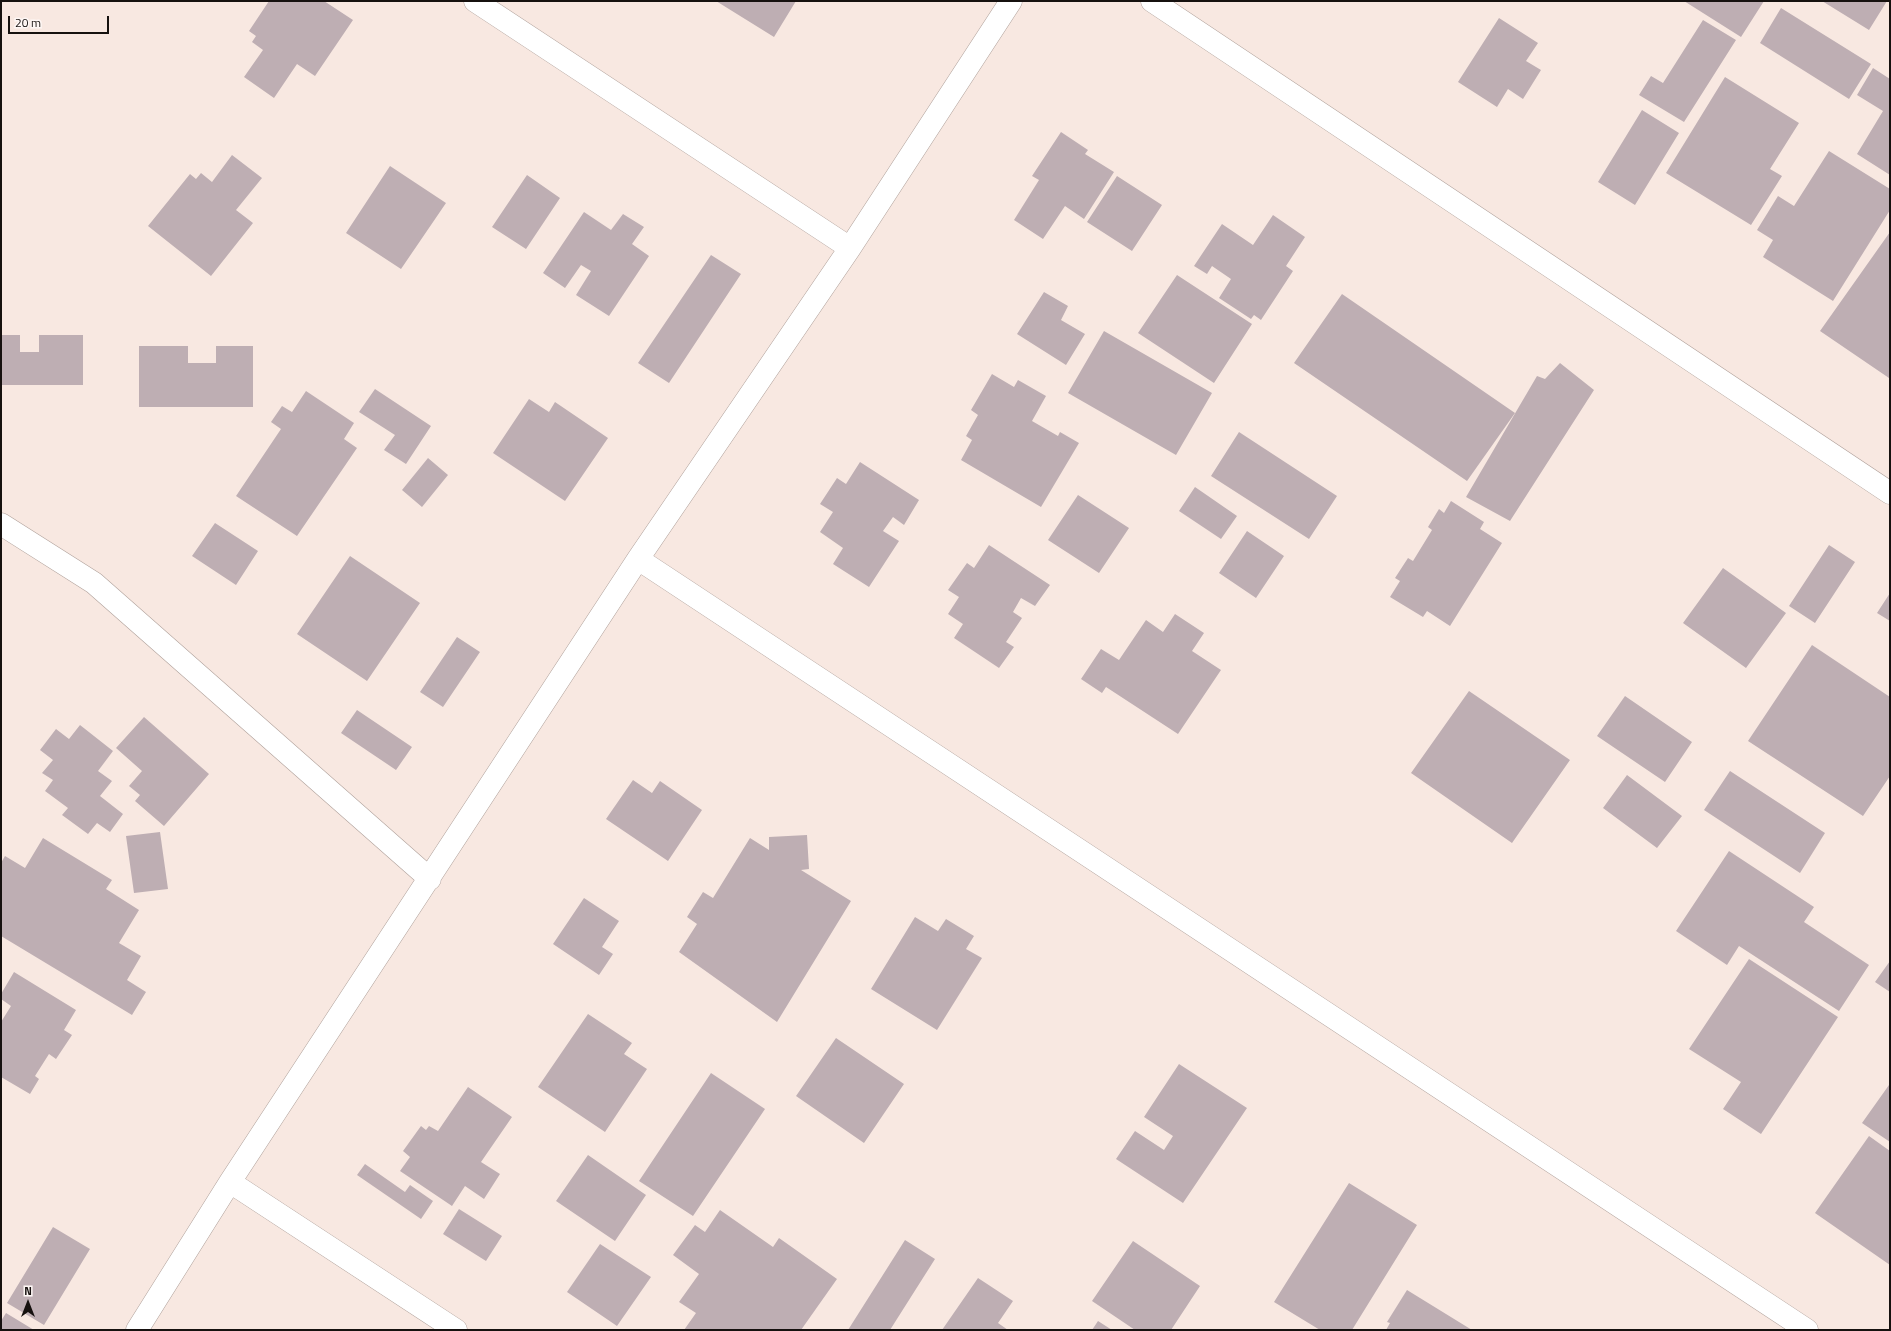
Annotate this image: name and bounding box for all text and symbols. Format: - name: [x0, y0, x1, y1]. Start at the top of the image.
- scale bar: [10, 8, 111, 34]
- text: 20 m: [15, 13, 41, 32]
- north arrow: [8, 1283, 48, 1323]
- text: N: [24, 1283, 32, 1299]

